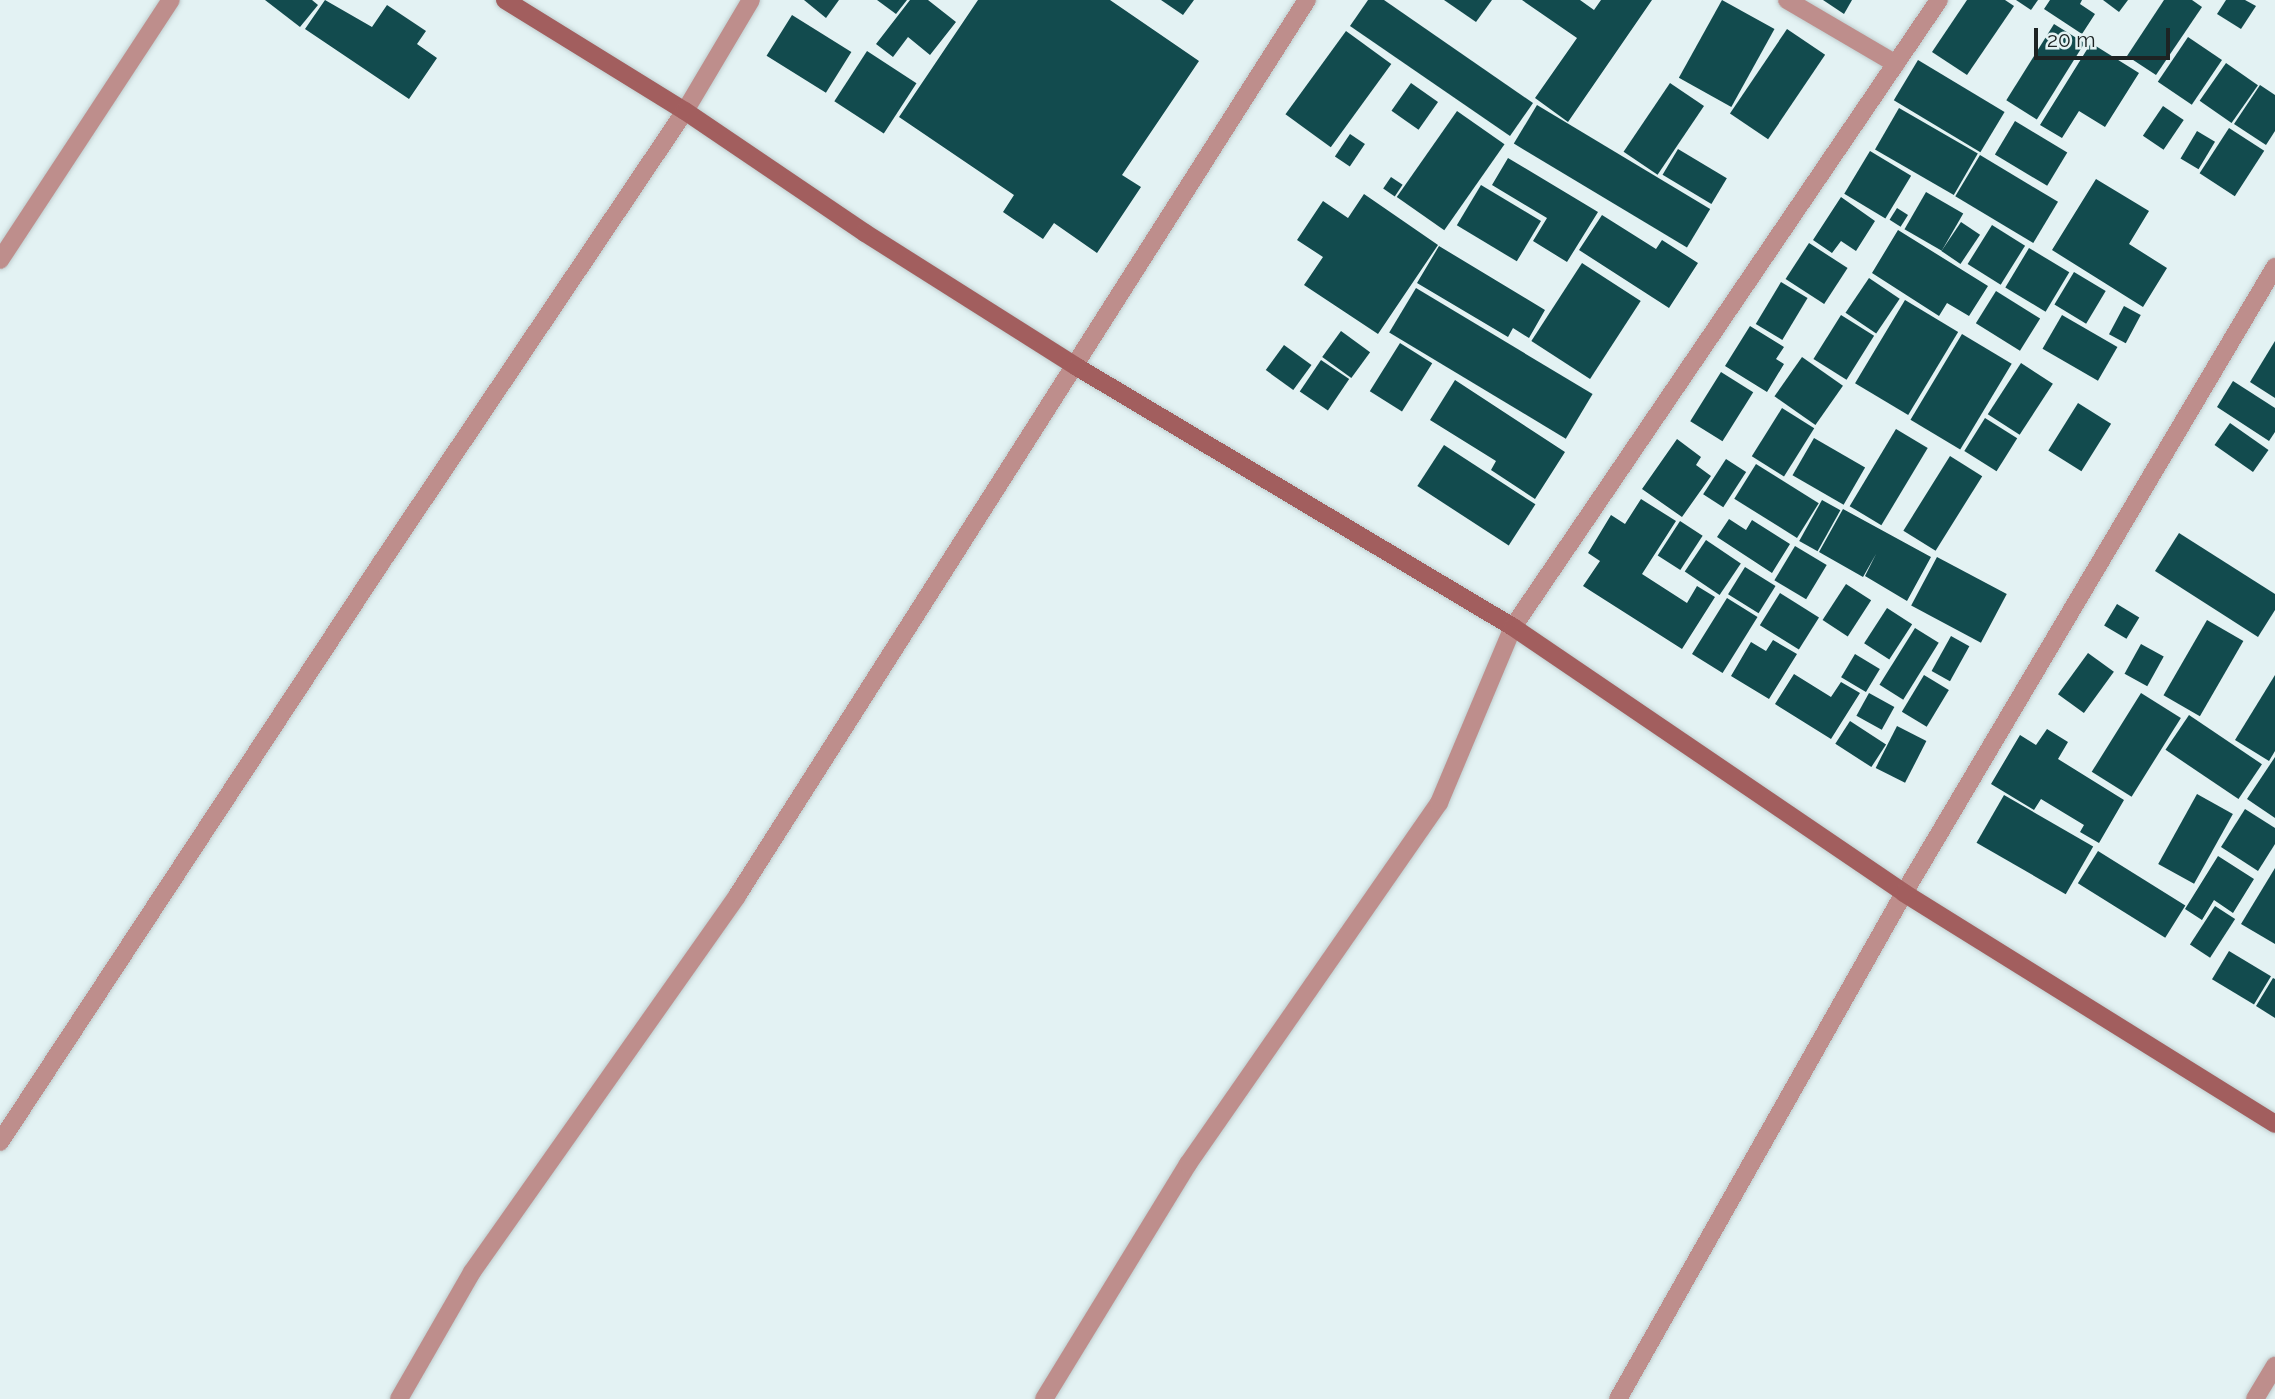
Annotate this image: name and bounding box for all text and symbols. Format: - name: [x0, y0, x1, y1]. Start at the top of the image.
- scale bar: [2037, 14, 2174, 58]
- text: 20 m: [2047, 27, 2095, 52]

